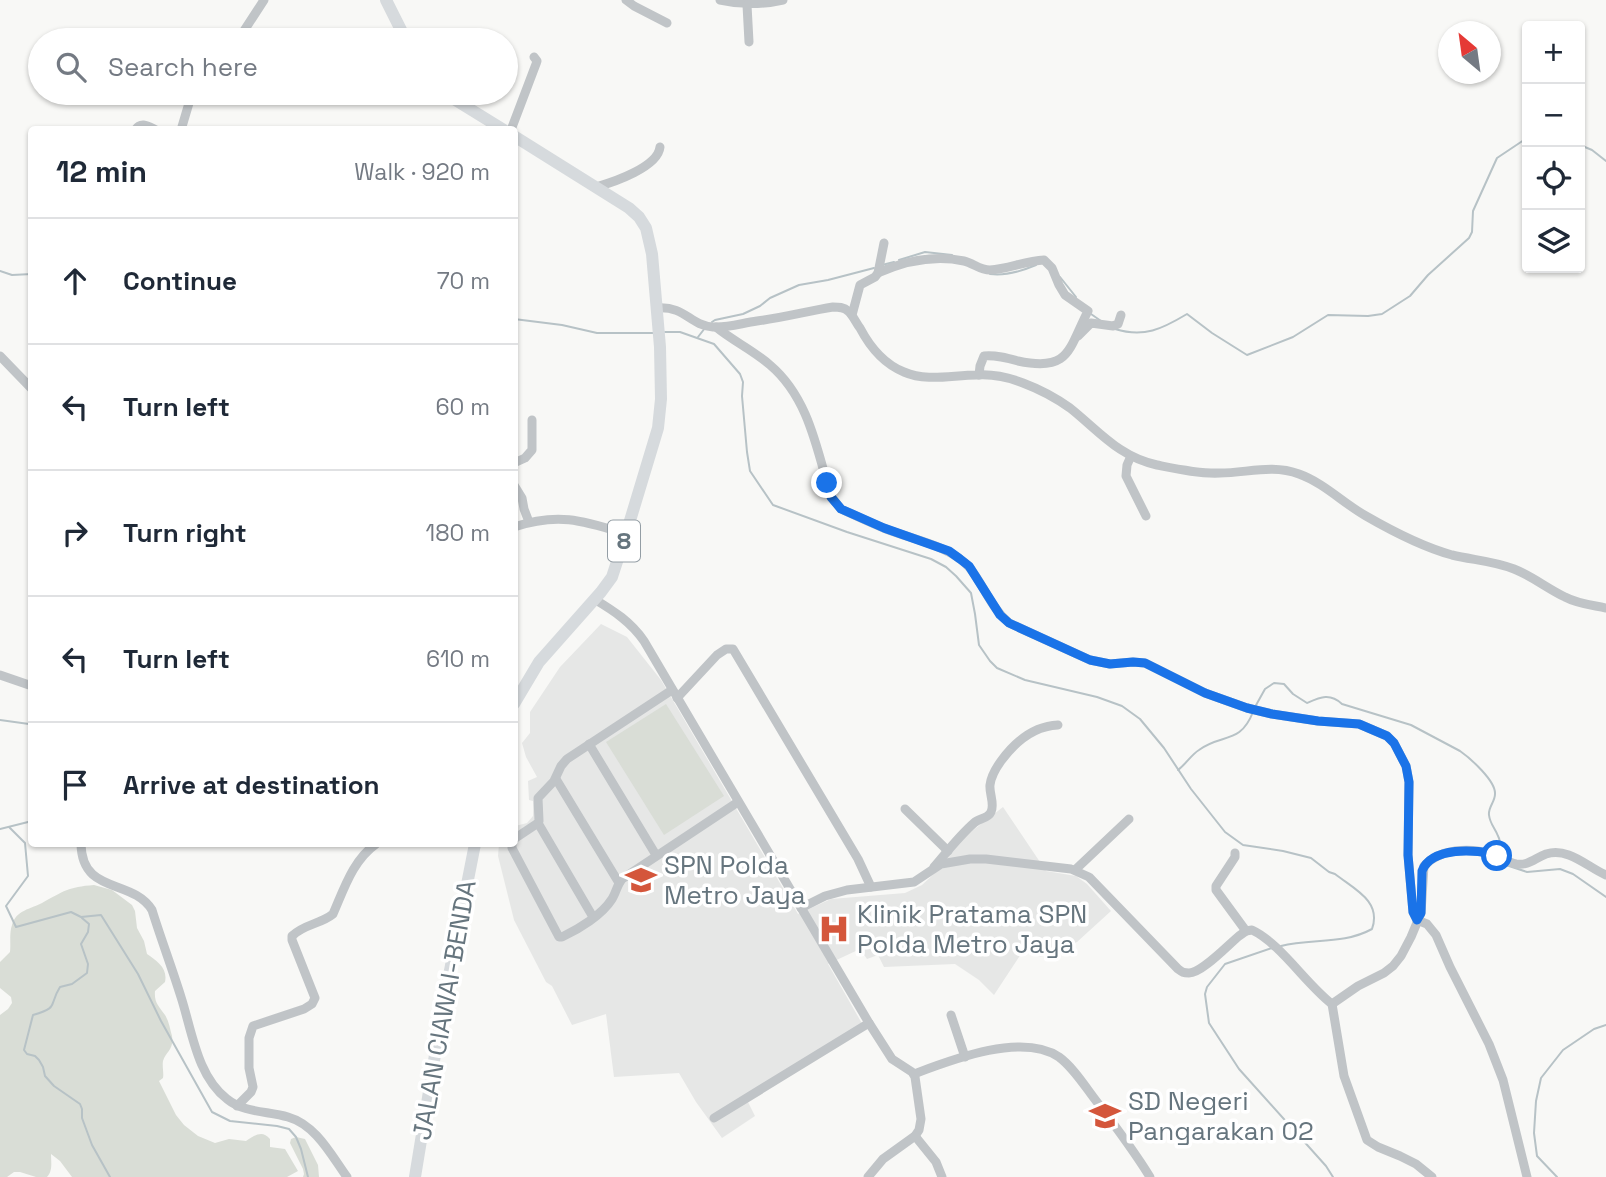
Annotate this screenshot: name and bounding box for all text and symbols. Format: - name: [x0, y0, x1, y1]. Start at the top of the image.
- north arrow: [1438, 21, 1501, 84]
- map controls: [1522, 21, 1585, 273]
- button: +: [1522, 21, 1585, 84]
- search box: [28, 28, 518, 105]
- icon: search: [52, 48, 90, 86]
- text: Search here: [108, 50, 258, 84]
- button: −: [1522, 84, 1585, 147]
- button: locate: [1522, 147, 1585, 210]
- text: 12 min: [56, 152, 147, 191]
- text: Walk · 920 m: [354, 157, 490, 187]
- button: layers: [1522, 210, 1585, 273]
- icon: ahead: [56, 262, 94, 300]
- text: Continue: [123, 264, 237, 298]
- text: 70 m: [437, 266, 490, 296]
- icon: left: [56, 388, 94, 426]
- text: Turn left: [123, 390, 230, 424]
- text: 60 m: [435, 392, 490, 422]
- route end: [811, 467, 842, 498]
- icon: right: [56, 514, 94, 552]
- text: Turn right: [123, 516, 247, 550]
- text: 180 m: [426, 518, 490, 548]
- road number: 8: [608, 520, 640, 562]
- icon: left: [56, 640, 94, 678]
- text: Turn left: [123, 642, 230, 676]
- text: 610 m: [426, 644, 490, 674]
- icon: arrive: [56, 766, 94, 804]
- text: Arrive at destination: [123, 768, 380, 802]
- route start: [1481, 840, 1512, 871]
- place label: SPN Polda Metro Jaya: [664, 848, 806, 912]
- school or university icon: SPN Polda Metro Jaya: [624, 863, 658, 897]
- street label: JALAN CIAWAI-BENDA: [404, 877, 484, 1143]
- place label: Klinik Pratama SPN Polda Metro Jaya: [857, 897, 1087, 961]
- hospital icon: Klinik Pratama SPN Polda Metro Jaya: [817, 912, 851, 946]
- place label: SD Negeri Pangarakan 02: [1128, 1084, 1314, 1148]
- school or university icon: SD Negeri Pangarakan 02: [1088, 1099, 1122, 1133]

